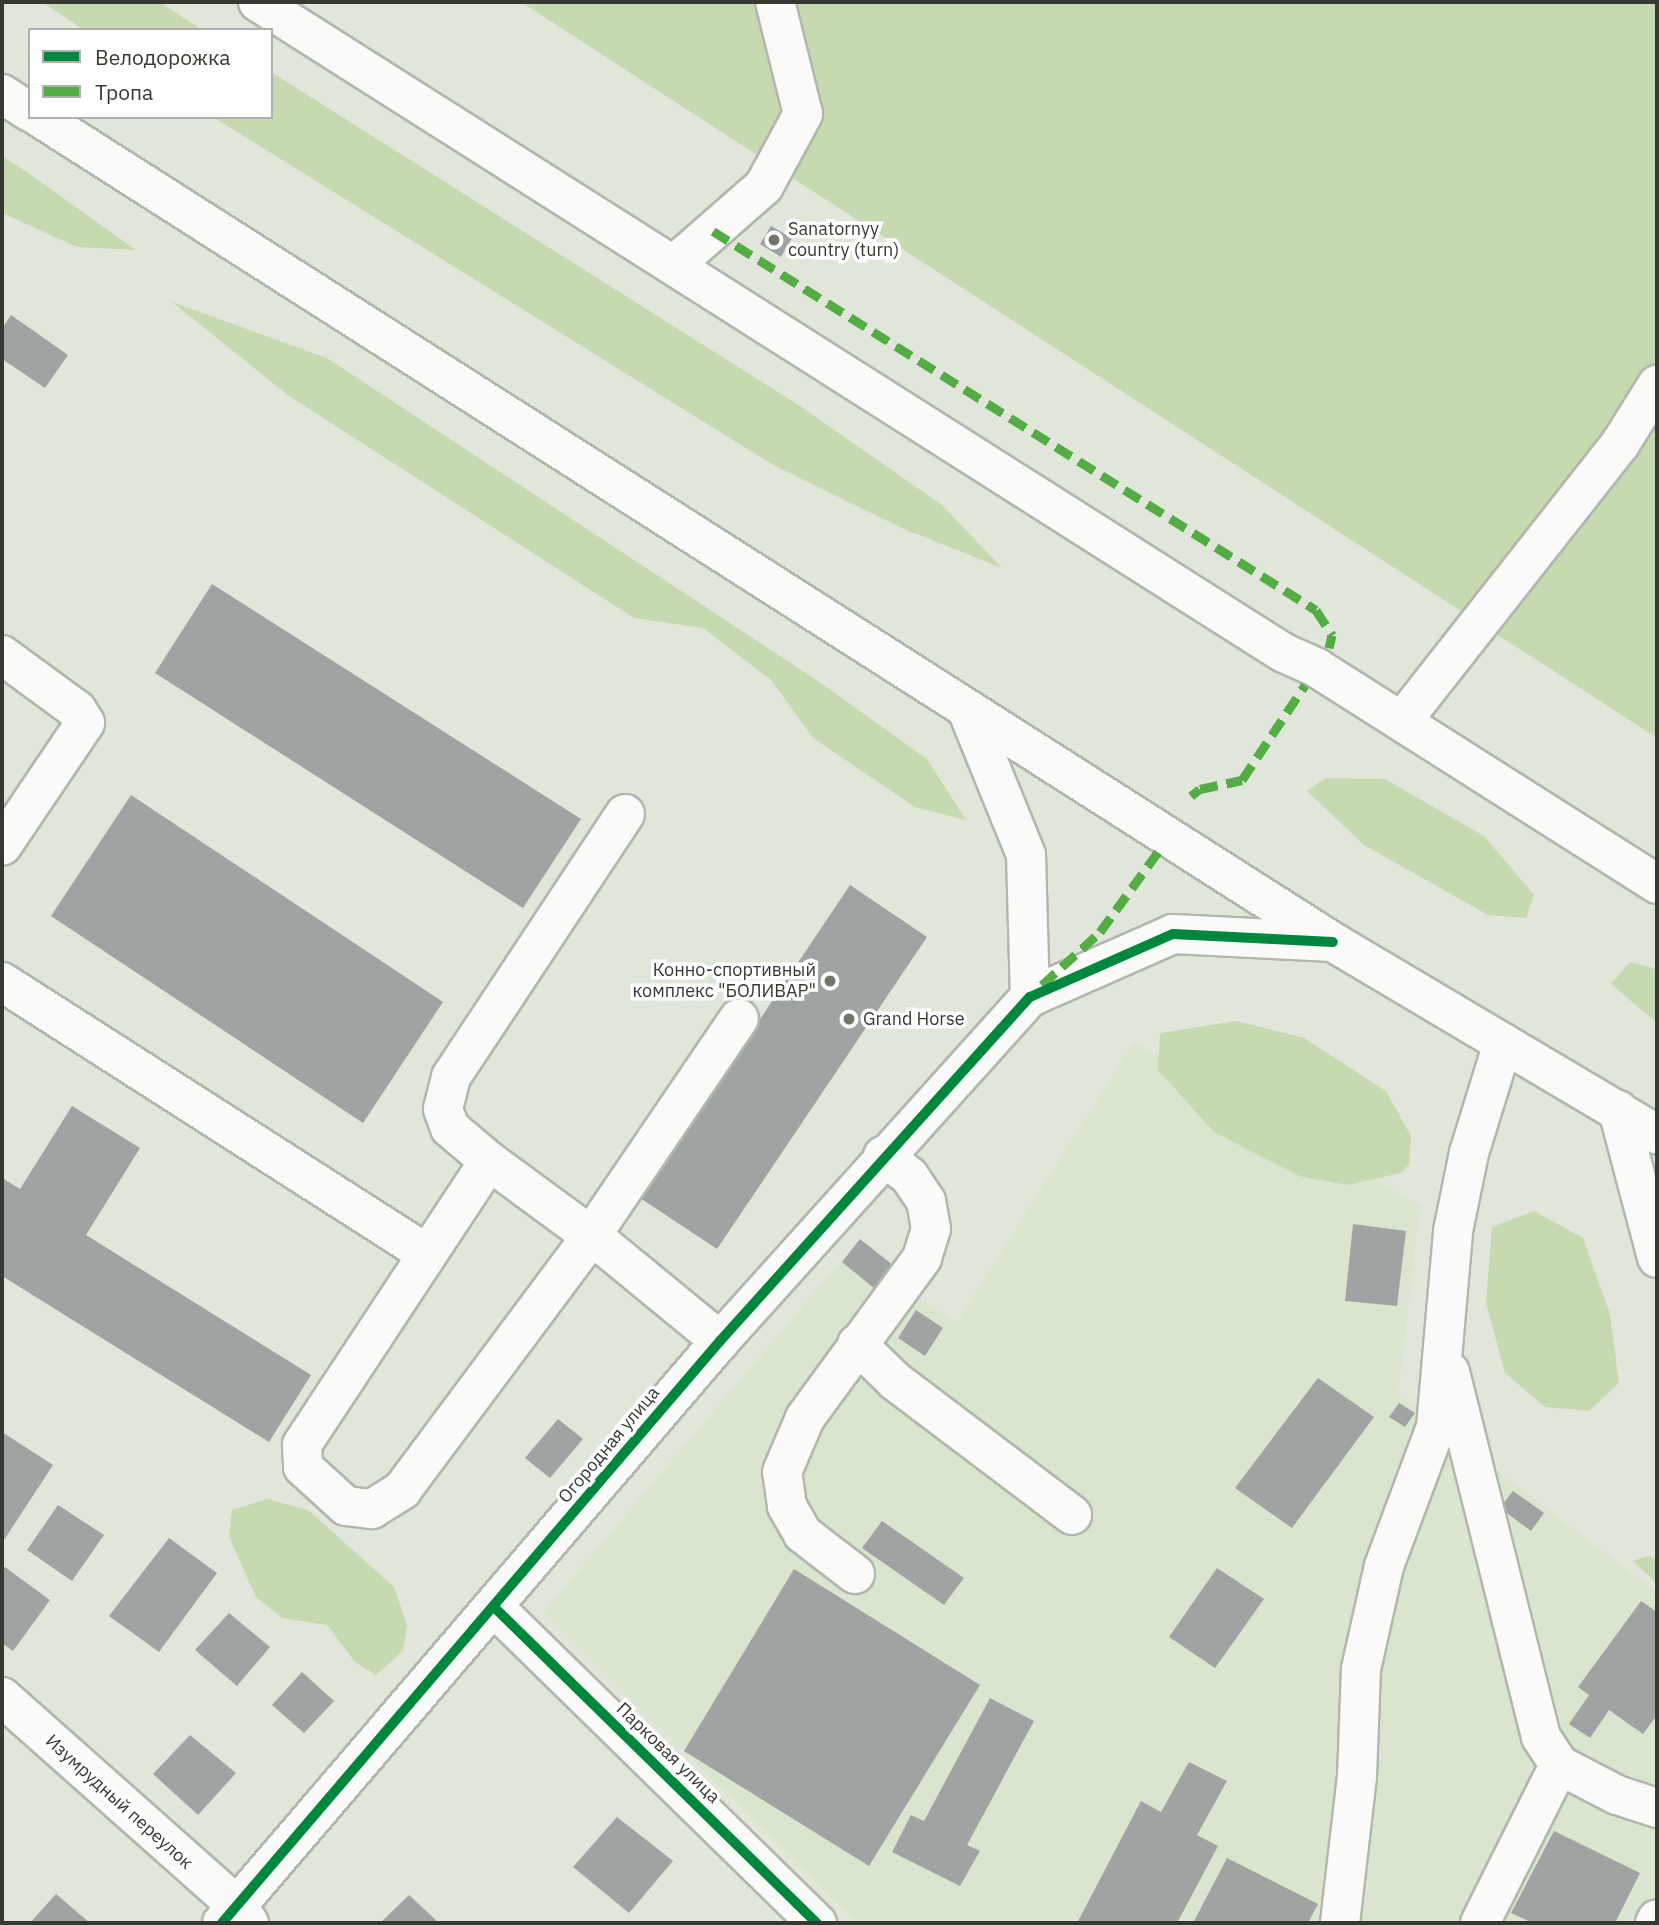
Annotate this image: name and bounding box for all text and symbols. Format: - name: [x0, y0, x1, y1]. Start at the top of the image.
- legend: [28, 28, 273, 119]
- text: Велодорожка: [95, 43, 230, 71]
- text: Тропа: [95, 78, 153, 106]
- place label: Sanatornyy country (turn): [788, 219, 899, 262]
- marker: Sanatornyy country (turn): [766, 232, 782, 248]
- place label: Конно-спортивный комплекс "БОЛИВАР": [632, 960, 816, 1002]
- marker: Конно-спортивный комплекс "БОЛИВАР": [822, 973, 838, 989]
- place label: Grand Horse: [863, 1008, 965, 1030]
- marker: Grand Horse: [841, 1011, 857, 1027]
- street label: Огородная улица: [554, 1382, 664, 1508]
- street label: Парковая улица: [612, 1698, 724, 1808]
- street label: Изумрудный переулок: [41, 1730, 197, 1874]

